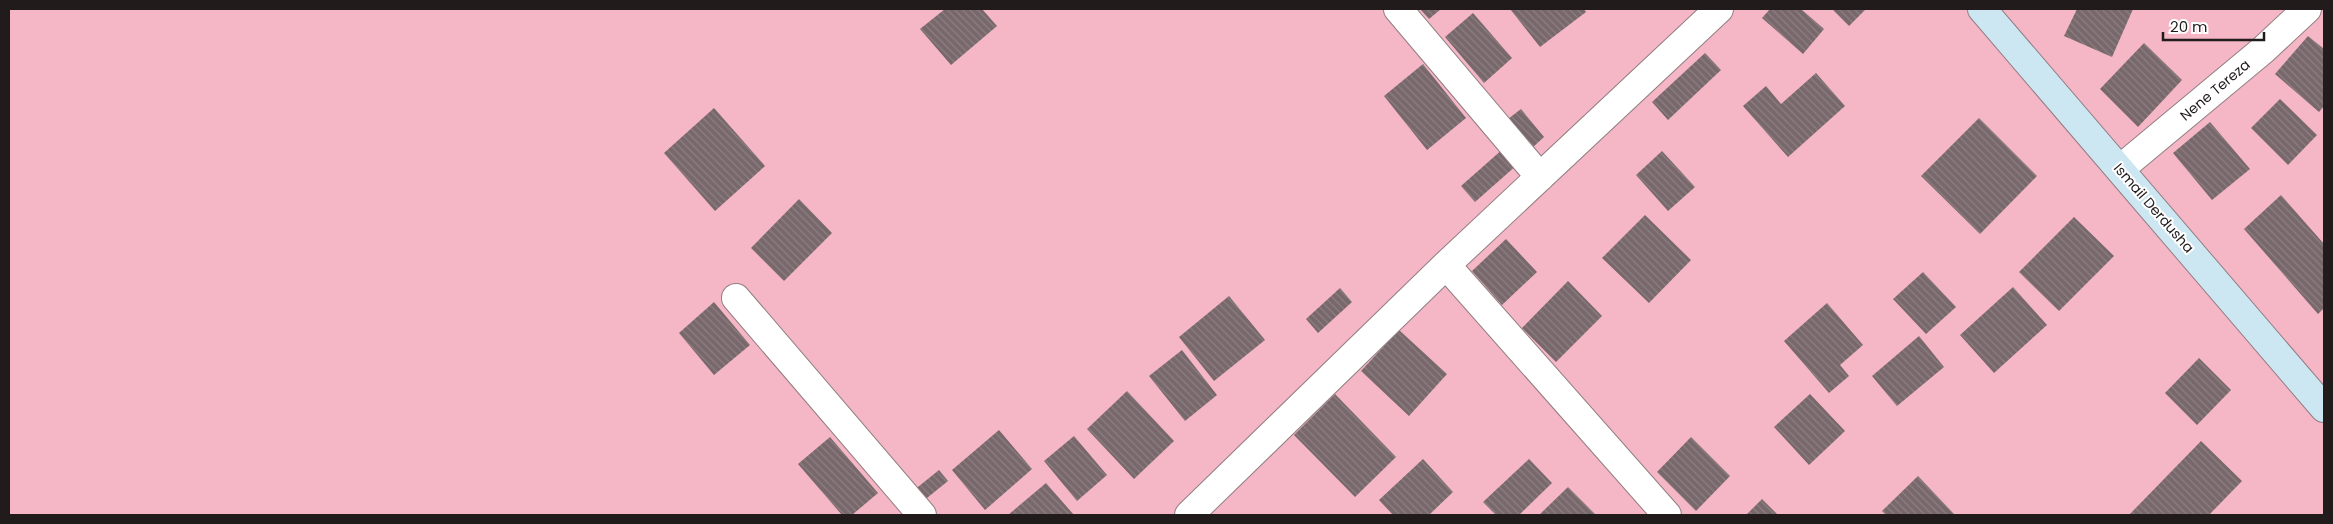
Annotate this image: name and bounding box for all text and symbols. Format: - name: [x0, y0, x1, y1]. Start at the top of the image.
- scale bar: [2163, 10, 2264, 42]
- text: 20 m: [2170, 16, 2208, 37]
- street label: Nene Tereza: [2176, 55, 2254, 125]
- street label: Ismail Derdusha: [2109, 159, 2199, 257]

